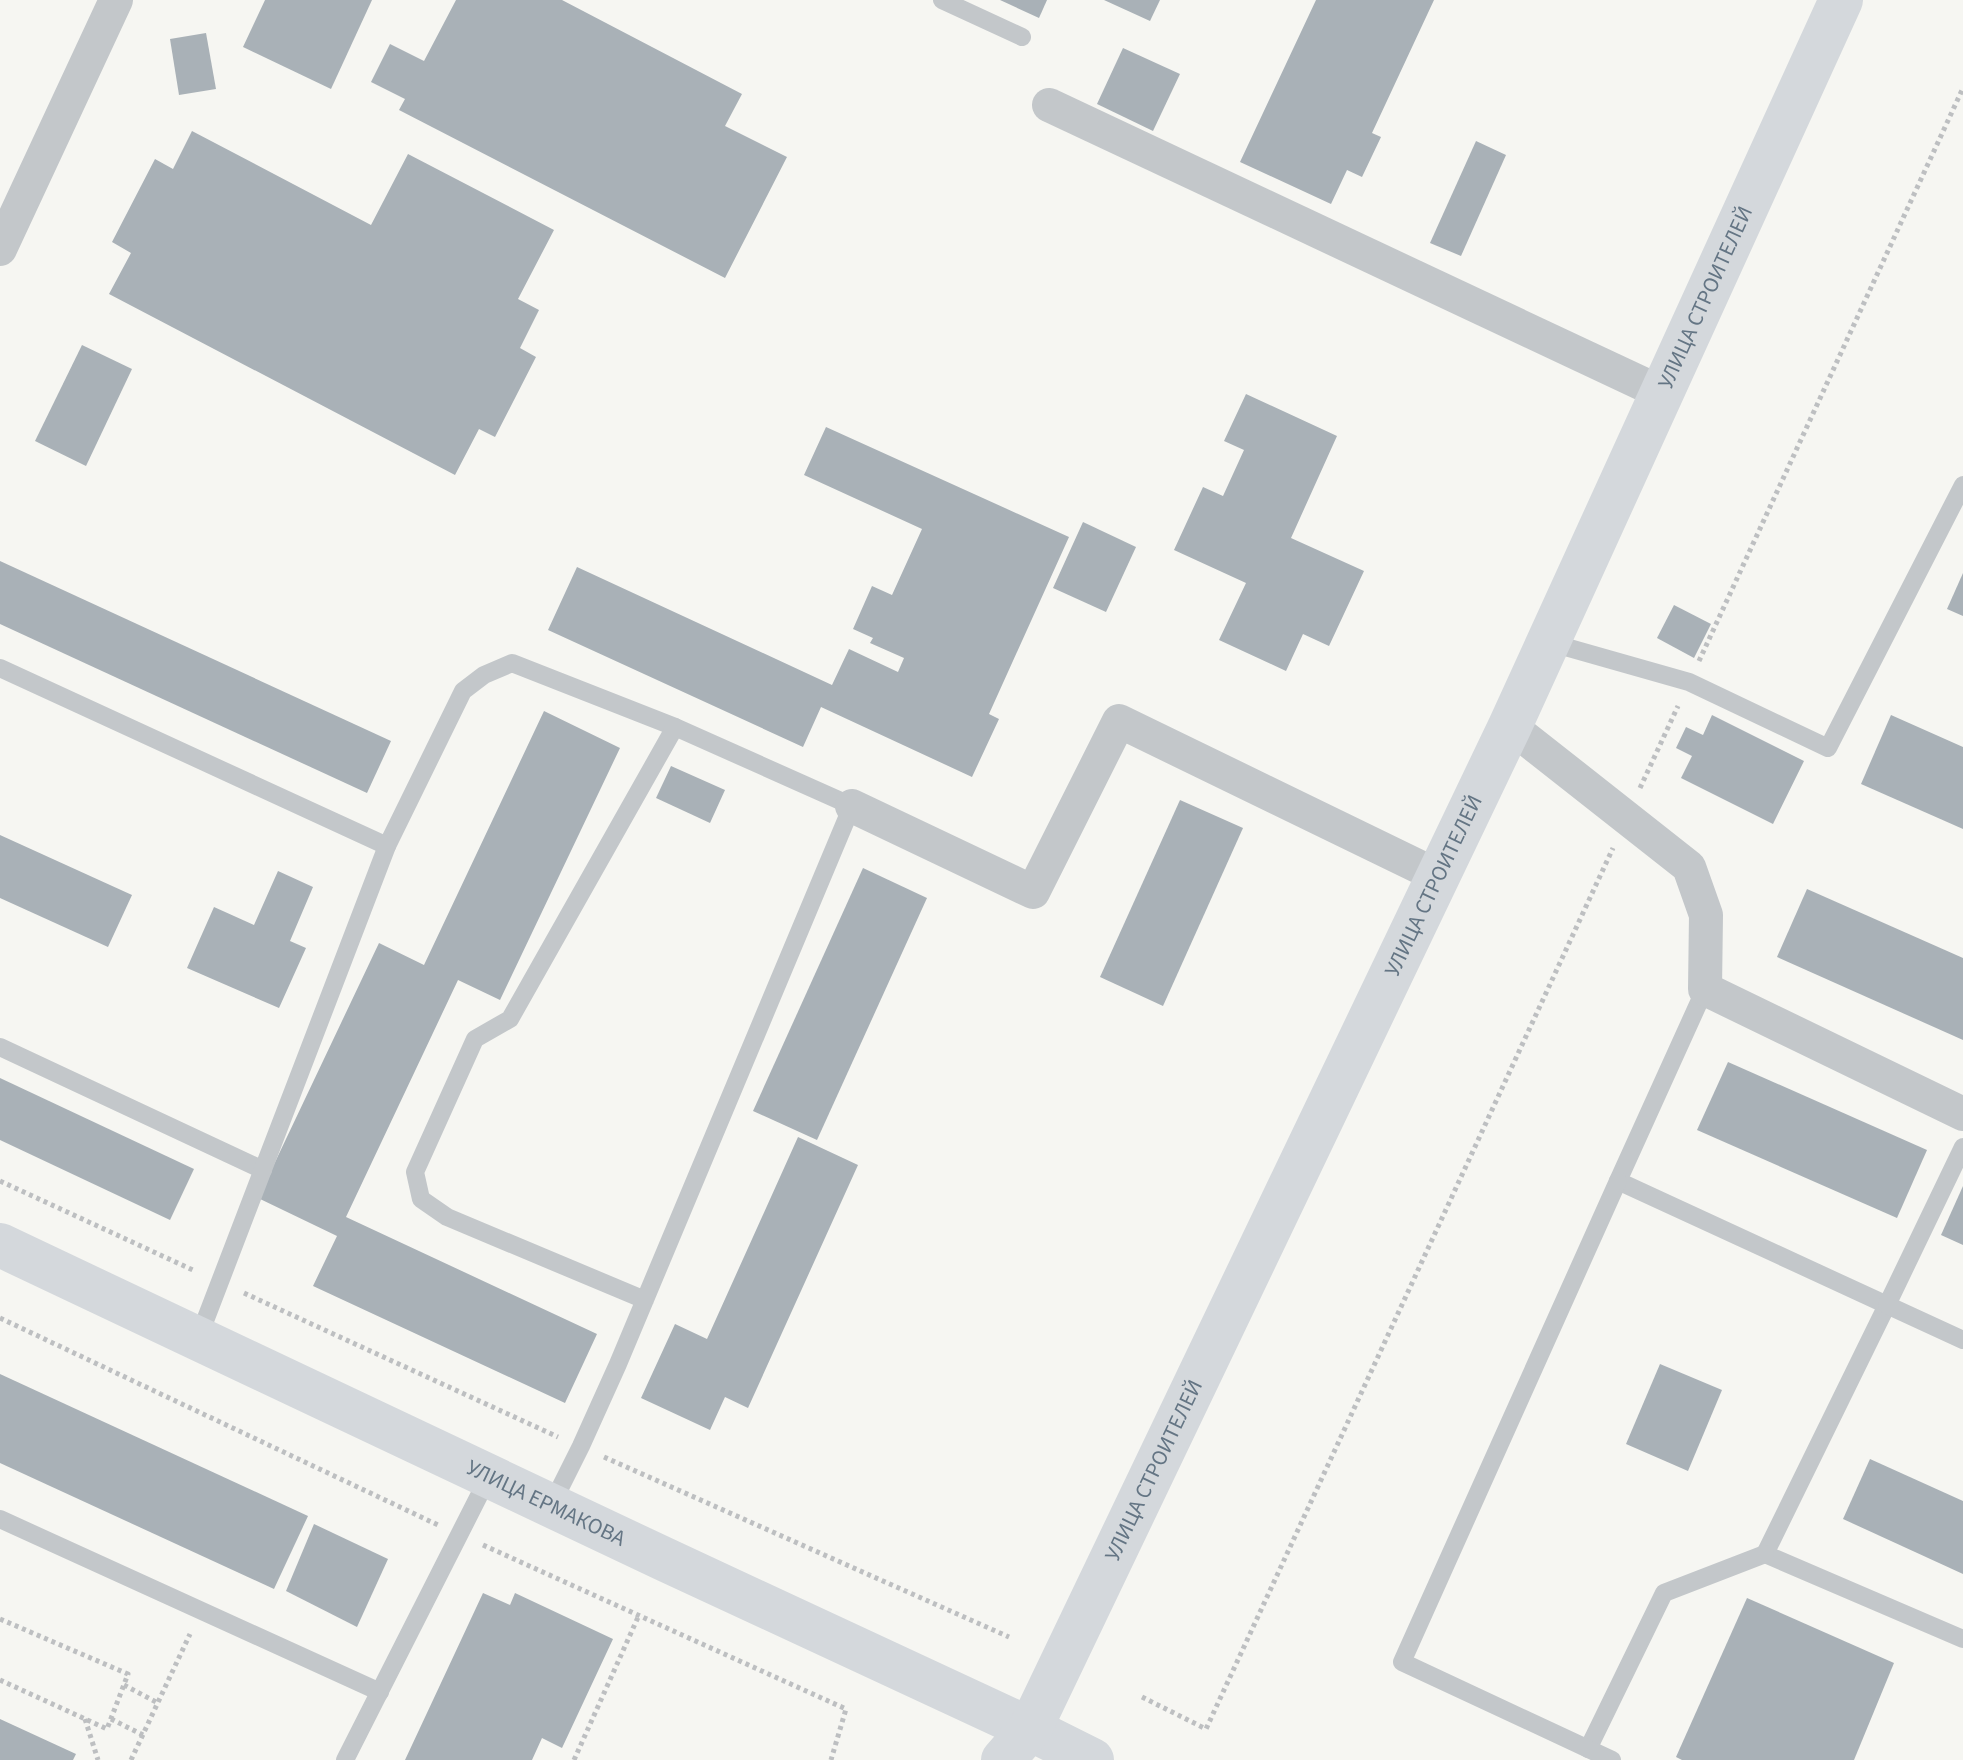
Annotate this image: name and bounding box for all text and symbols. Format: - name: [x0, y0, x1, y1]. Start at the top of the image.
- street label: УЛИЦА СТРОИТЕЛЕЙ: [1650, 201, 1761, 394]
- street label: УЛИЦА СТРОИТЕЛЕЙ: [1376, 790, 1491, 982]
- street label: УЛИЦА СТРОИТЕЛЕЙ: [1097, 1374, 1211, 1566]
- street label: УЛИЦА ЕРМАКОВА: [461, 1452, 631, 1555]

